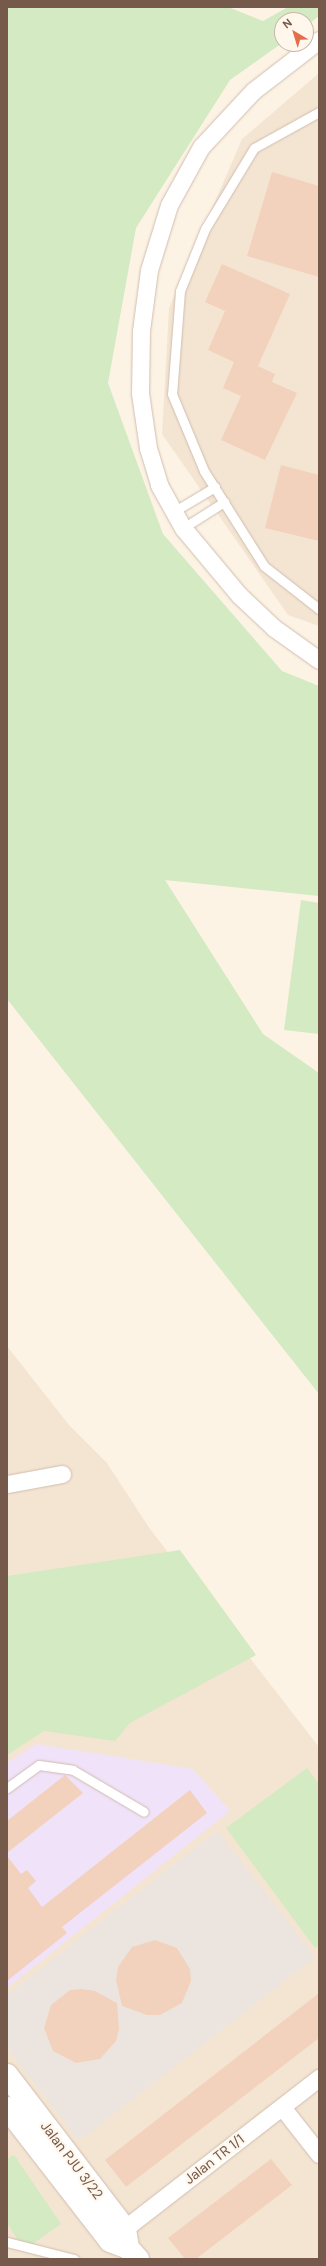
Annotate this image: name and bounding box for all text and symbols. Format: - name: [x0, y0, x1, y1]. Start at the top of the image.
- north arrow: [274, 12, 314, 52]
- text: N: [280, 15, 295, 31]
- street label: Jalan PJU 3/22: [37, 2118, 107, 2202]
- street label: Jalan TR 1/1: [181, 2130, 247, 2188]

